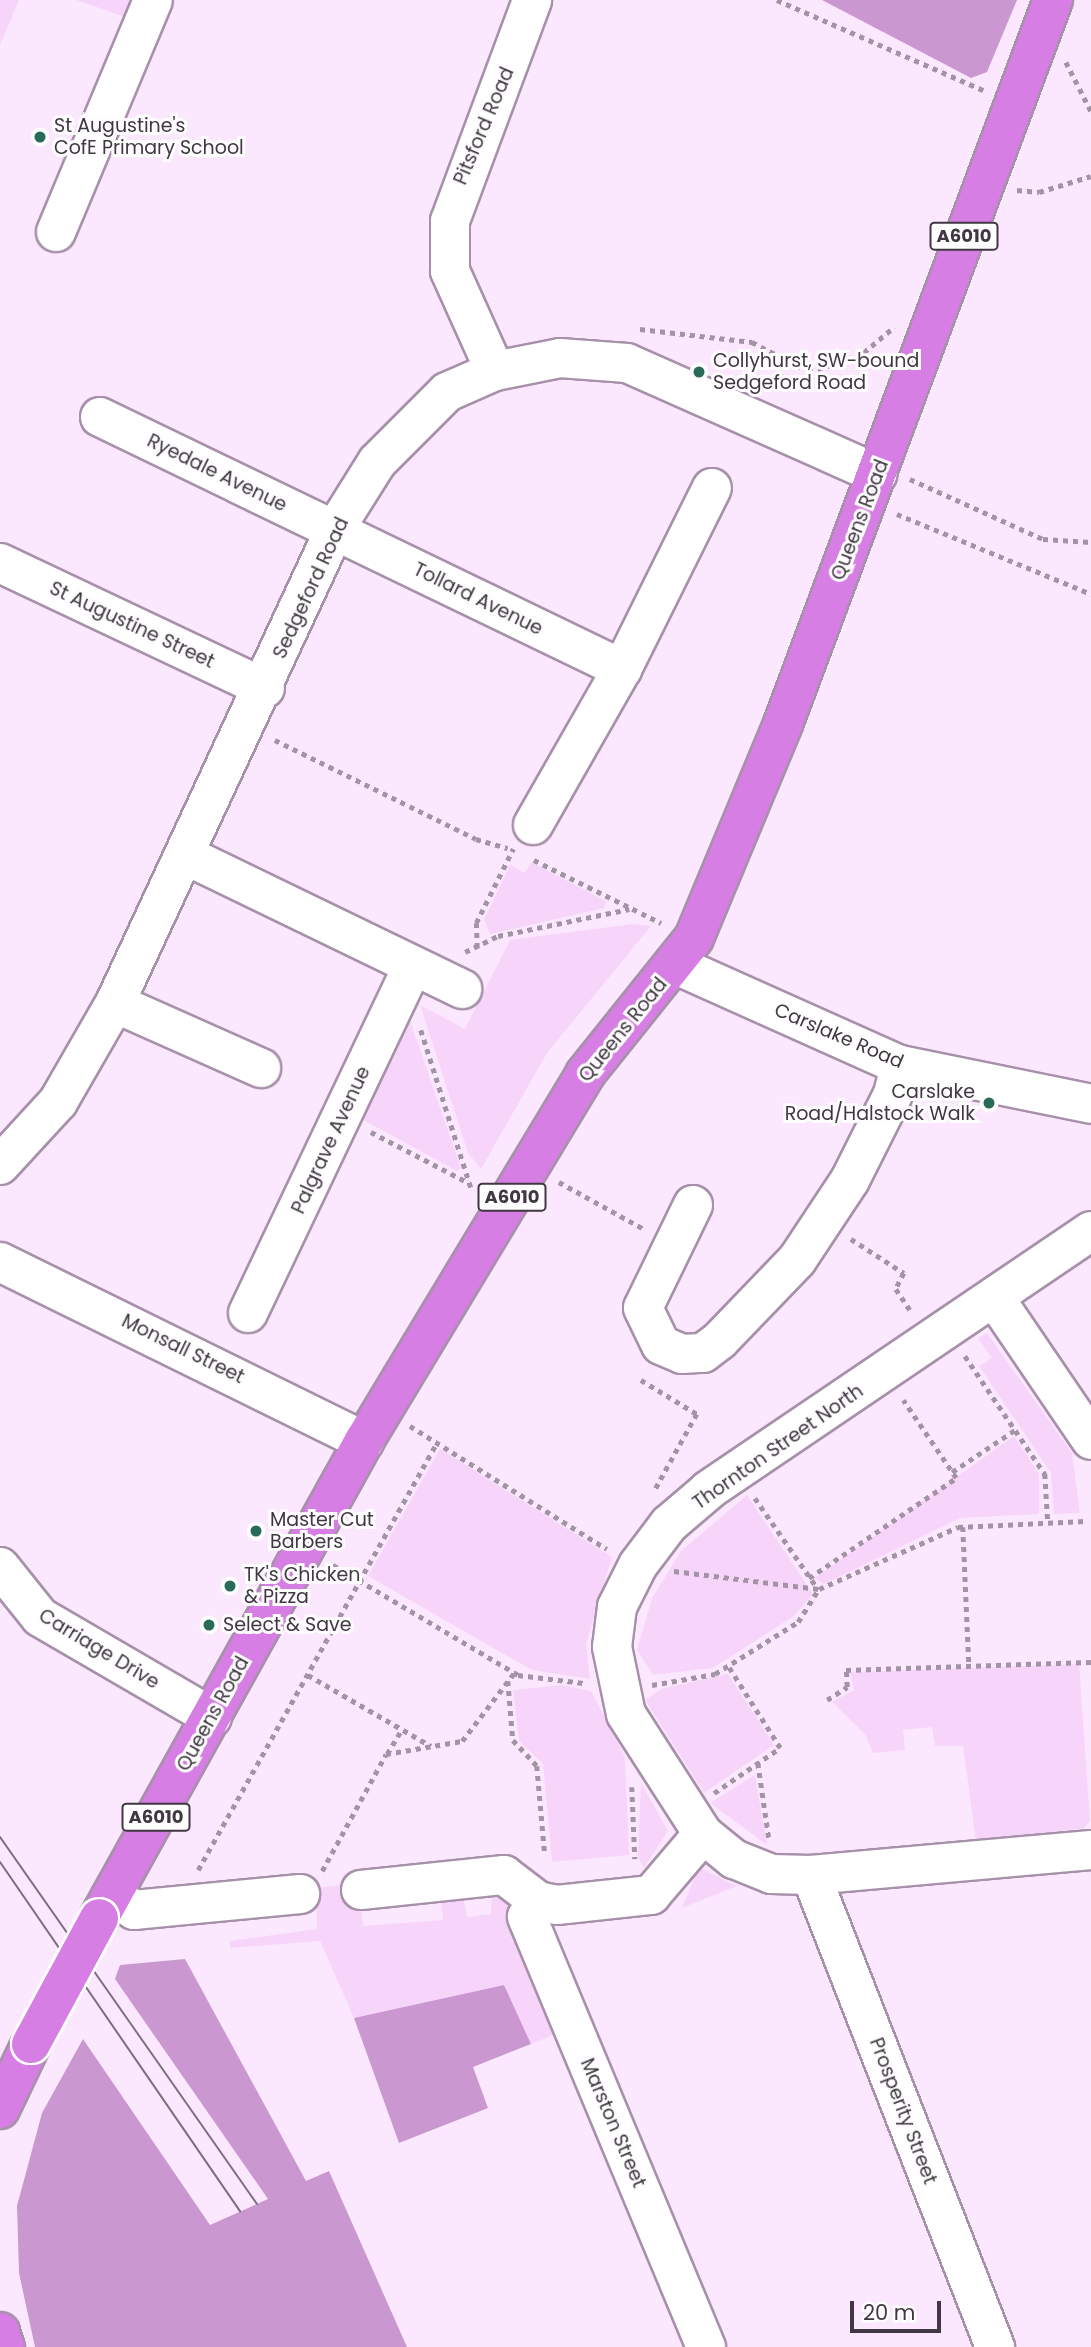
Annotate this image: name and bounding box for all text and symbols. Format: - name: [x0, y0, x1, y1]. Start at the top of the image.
- street label: Pitsford Road: [449, 64, 519, 188]
- place label: St Augustine's CofE Primary School: [54, 115, 244, 159]
- marker: St Augustine's CofE Primary School: [32, 129, 48, 145]
- road number: A6010: [929, 222, 999, 250]
- place label: Collyhurst, SW-bound Sedgeford Road: [713, 350, 919, 394]
- marker: Collyhurst, SW-bound Sedgeford Road: [691, 364, 707, 380]
- street label: Ryedale Avenue: [143, 429, 291, 517]
- street label: Queens Road: [827, 457, 893, 583]
- street label: Sedgeford Road: [268, 514, 354, 662]
- street label: Tollard Avenue: [410, 558, 546, 640]
- street label: St Augustine Street: [46, 577, 218, 673]
- street label: Queens Road: [574, 973, 672, 1087]
- street label: Carslake Road: [771, 999, 907, 1073]
- street label: Palgrave Avenue: [287, 1063, 375, 1217]
- place label: Carslake Road/Halstock Walk: [785, 1081, 975, 1125]
- marker: Carslake Road/Halstock Walk: [981, 1095, 997, 1111]
- road number: A6010: [477, 1182, 547, 1212]
- street label: Monsall Street: [118, 1309, 248, 1389]
- street label: Thornton Street North: [689, 1380, 867, 1514]
- place label: Master Cut Barbers: [270, 1509, 374, 1553]
- marker: Master Cut Barbers: [248, 1523, 264, 1539]
- place label: TK's Chicken & Pizza: [244, 1564, 360, 1608]
- marker: TK's Chicken & Pizza: [222, 1578, 238, 1594]
- street label: Carriage Drive: [35, 1604, 163, 1694]
- place label: Select & Save: [223, 1614, 351, 1636]
- marker: Select & Save: [201, 1617, 217, 1633]
- street label: Queens Road: [172, 1653, 254, 1775]
- road number: A6010: [121, 1802, 191, 1831]
- street label: Prosperity Street: [865, 2035, 941, 2187]
- street label: Marston Street: [576, 2055, 650, 2191]
- scale bar: [853, 2288, 944, 2332]
- text: 20 m: [863, 2298, 916, 2327]

